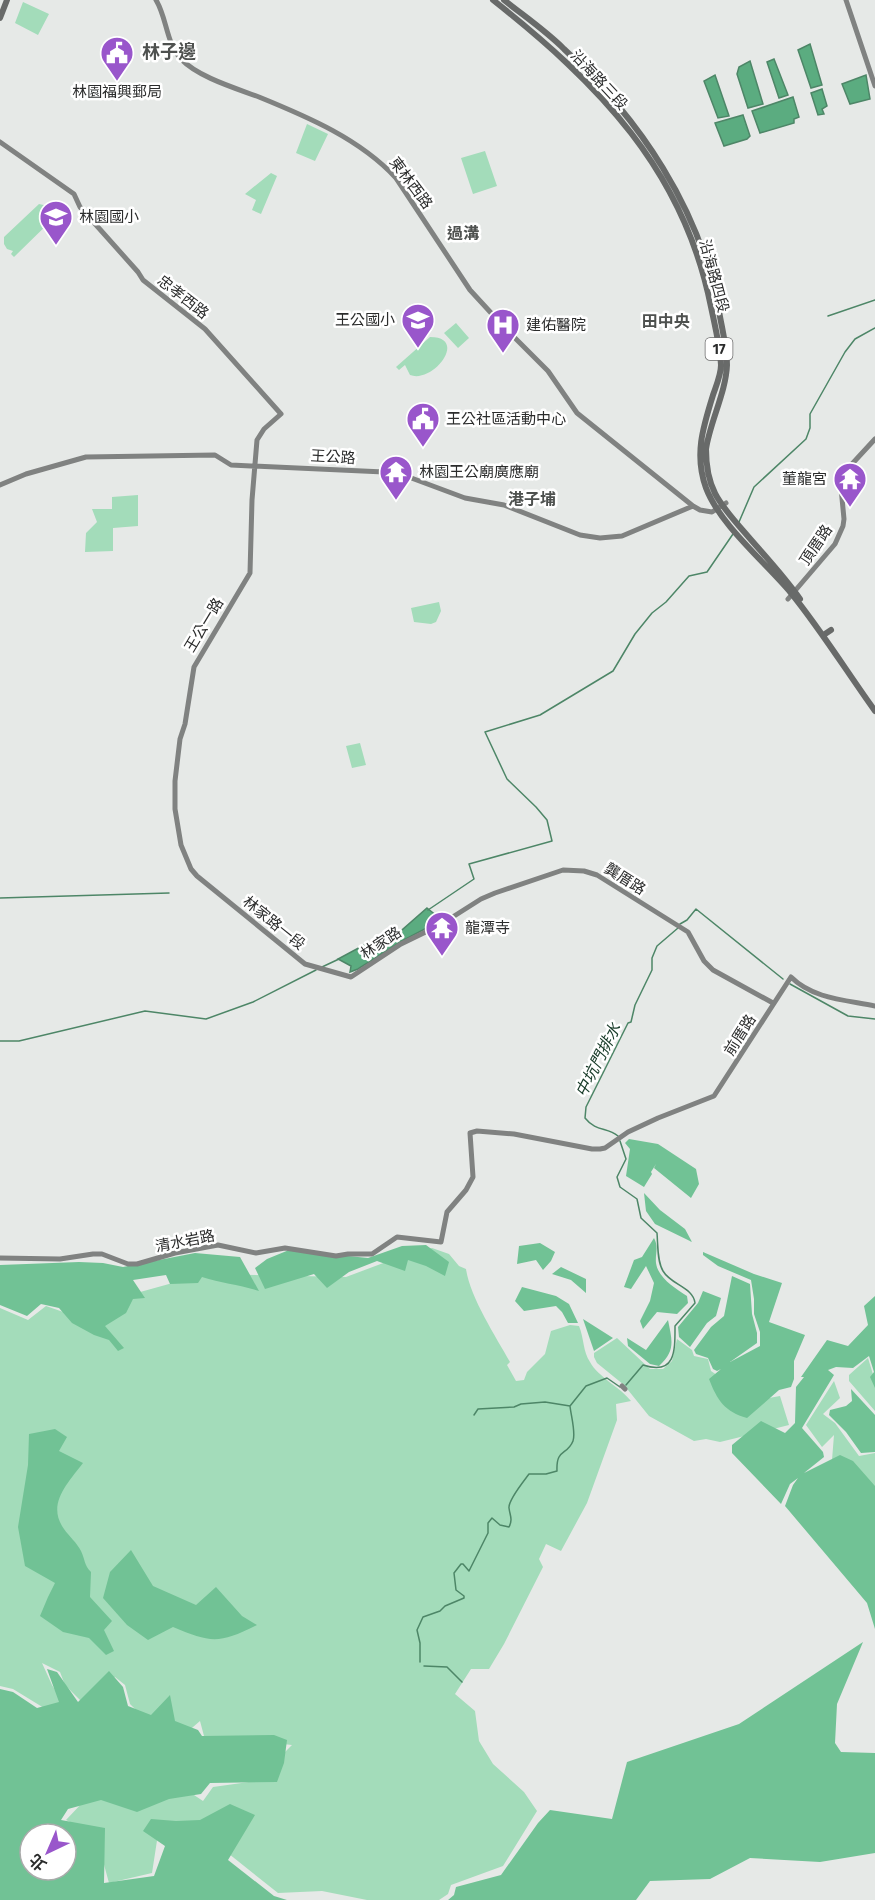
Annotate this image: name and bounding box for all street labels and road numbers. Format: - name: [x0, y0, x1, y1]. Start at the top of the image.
- street label: 沿海路三段: [567, 46, 631, 114]
- street label: 東林西路: [386, 154, 436, 212]
- street label: 沿海路四段: [696, 237, 732, 315]
- street label: 忠孝西路: [154, 271, 212, 323]
- road number: 17: [706, 338, 732, 360]
- street label: 王公路: [310, 447, 356, 467]
- street label: 頂厝路: [796, 521, 836, 569]
- street label: 王公一路: [181, 595, 227, 655]
- street label: 龔厝路: [601, 859, 649, 899]
- street label: 林家路一段: [239, 892, 309, 954]
- street label: 林家路: [357, 923, 405, 963]
- street label: 前厝路: [720, 1011, 760, 1059]
- street label: 清水岩路: [154, 1226, 216, 1256]

